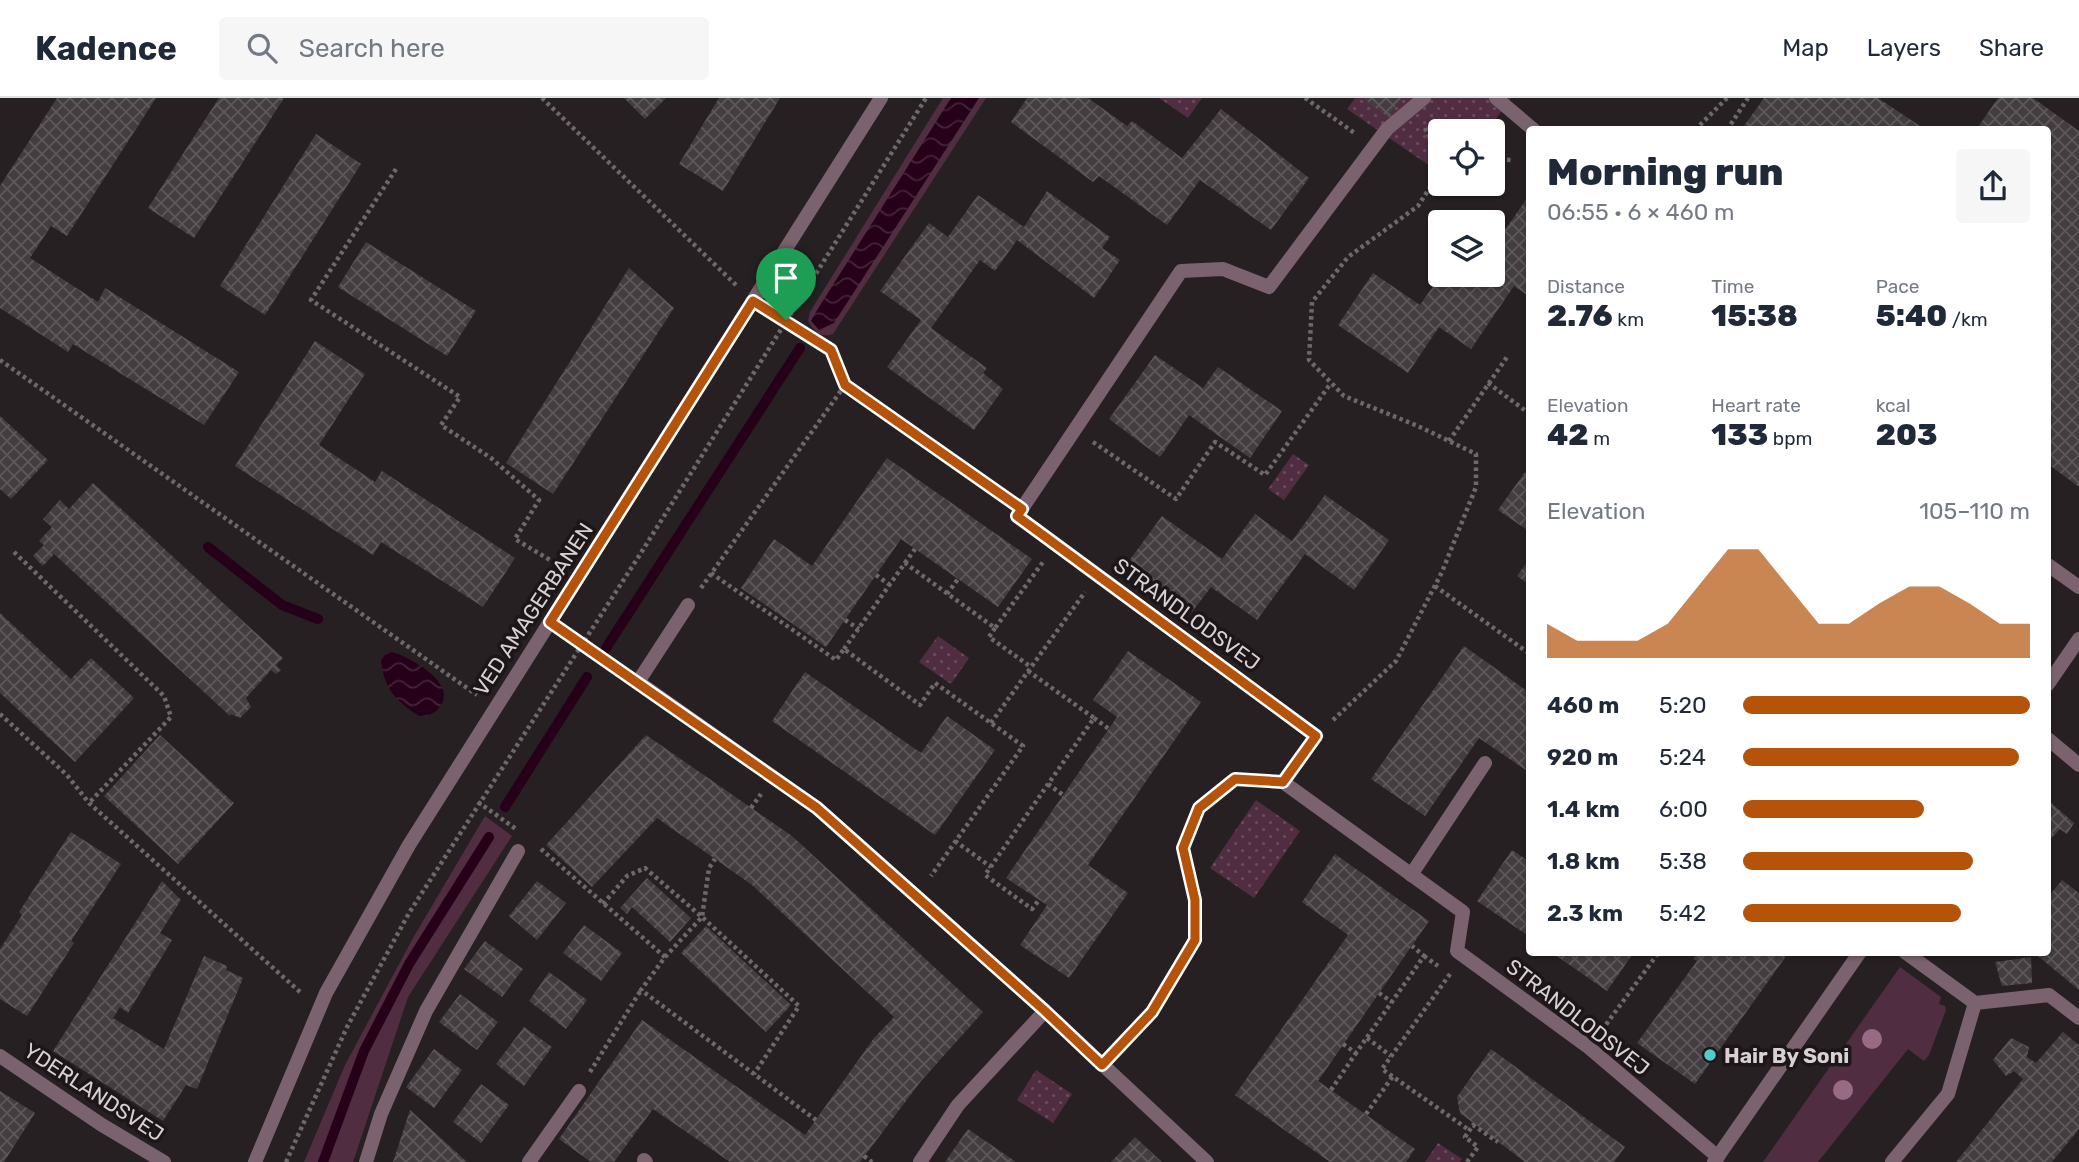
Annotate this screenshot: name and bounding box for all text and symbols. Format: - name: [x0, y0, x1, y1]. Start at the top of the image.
- search box: [219, 17, 709, 80]
- text: Kadence: [35, 29, 177, 68]
- icon: search: [243, 29, 281, 67]
- text: Search here: [299, 33, 445, 64]
- text: Map: [1782, 34, 1829, 62]
- text: Layers: [1867, 34, 1941, 62]
- text: Share: [1979, 34, 2044, 62]
- map controls: [1428, 119, 1505, 287]
- button: locate: [1428, 119, 1505, 196]
- text: Morning run: [1547, 149, 1784, 195]
- button: share: [1956, 149, 2030, 223]
- text: 06:55 · 6 × 460 m: [1547, 198, 1734, 226]
- button: layers: [1428, 210, 1505, 287]
- pin: [756, 248, 816, 320]
- icon: arrive: [767, 259, 805, 297]
- text: Distance: [1547, 275, 1625, 298]
- text: Time: [1711, 275, 1754, 298]
- text: Pace: [1876, 275, 1919, 298]
- text: 2.76: [1547, 298, 1613, 334]
- text: 15:38: [1711, 298, 1798, 334]
- text: 5:40: [1876, 298, 1947, 334]
- text: km: [1613, 308, 1644, 331]
- text: /km: [1947, 308, 1988, 331]
- text: Elevation: [1547, 394, 1628, 417]
- text: Heart rate: [1711, 394, 1801, 417]
- text: kcal: [1876, 394, 1911, 417]
- text: 42: [1547, 417, 1589, 453]
- text: 133: [1711, 417, 1768, 453]
- text: 203: [1876, 417, 1937, 453]
- text: m: [1589, 427, 1610, 450]
- text: bpm: [1768, 427, 1812, 450]
- text: Elevation: [1547, 497, 1646, 525]
- text: 105–110 m: [1919, 497, 2030, 525]
- street label: VED AMAGERBANEN: [468, 518, 598, 700]
- street label: STRANDLODSVEJ: [1109, 553, 1265, 675]
- text: 460 m: [1547, 691, 1619, 719]
- text: 5:20: [1659, 691, 1707, 719]
- text: 920 m: [1547, 743, 1618, 771]
- text: 5:24: [1659, 743, 1706, 771]
- text: 1.4 km: [1547, 795, 1620, 823]
- text: 6:00: [1659, 795, 1708, 823]
- text: 1.8 km: [1547, 847, 1620, 875]
- text: 5:38: [1659, 847, 1707, 875]
- text: 2.3 km: [1547, 899, 1623, 927]
- text: 5:42: [1659, 899, 1706, 927]
- street label: STRANDLODSVEJ: [1502, 953, 1654, 1081]
- street label: YDERLANDSVEJ: [19, 1037, 169, 1147]
- place label: Hair By Soni: [1724, 1043, 1849, 1068]
- marker: Hair By Soni: [1702, 1047, 1718, 1063]

